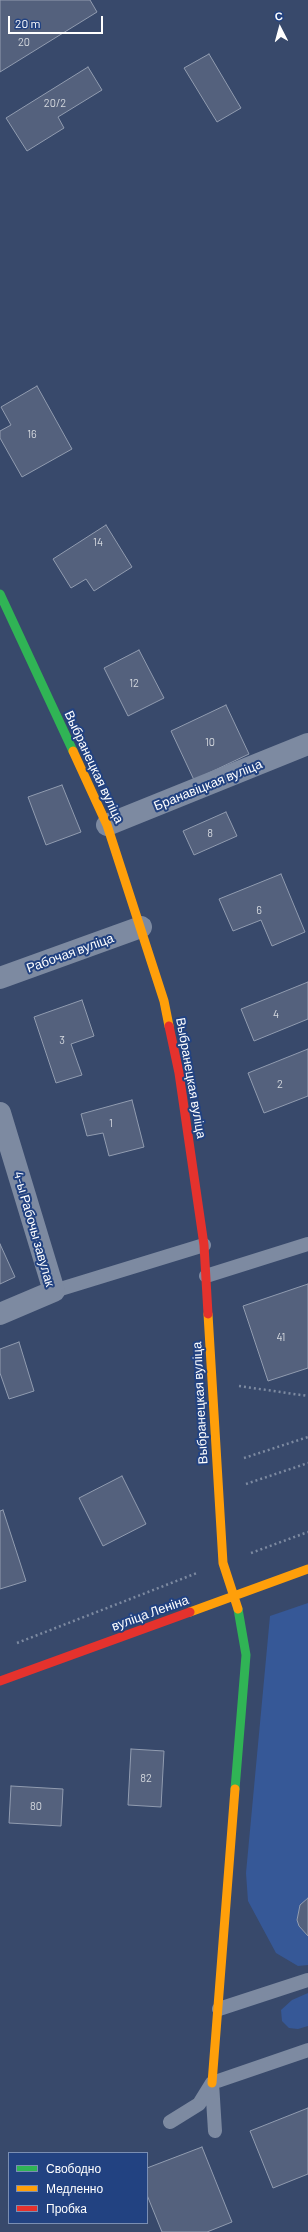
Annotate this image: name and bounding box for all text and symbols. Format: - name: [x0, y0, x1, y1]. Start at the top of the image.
- scale bar: [10, 8, 105, 34]
- north arrow: [260, 8, 300, 48]
- text: С: [274, 9, 283, 22]
- text: 20 m: [15, 16, 41, 30]
- house number: 20: [18, 35, 30, 49]
- house number: 20/2: [44, 96, 66, 110]
- house number: 16: [27, 427, 37, 441]
- house number: 14: [93, 535, 103, 549]
- house number: 12: [129, 676, 139, 690]
- street label: Выбранецкая вуліца: [61, 708, 127, 826]
- house number: 10: [205, 735, 215, 749]
- street label: Бранавіцкая вуліца: [152, 756, 264, 814]
- house number: 8: [207, 826, 213, 840]
- house number: 6: [256, 903, 262, 917]
- street label: Рабочая вуліца: [24, 930, 116, 976]
- house number: 4: [273, 1007, 279, 1021]
- street label: Выбранецкая вуліца: [173, 1016, 209, 1140]
- house number: 3: [59, 1033, 65, 1047]
- house number: 2: [277, 1077, 283, 1091]
- house number: 1: [109, 1116, 113, 1130]
- street label: 4-ы Рабочы завулак: [10, 1169, 58, 1289]
- house number: 41: [277, 1330, 285, 1344]
- street label: Выбранецкая вуліца: [189, 1341, 211, 1465]
- street label: вуліца Леніна: [109, 1592, 191, 1634]
- house number: 82: [140, 1771, 152, 1785]
- house number: 80: [30, 1799, 42, 1813]
- legend: [8, 2152, 148, 2224]
- text: Свободно: [46, 2161, 101, 2175]
- text: Медленно: [46, 2181, 103, 2195]
- text: Пробка: [46, 2201, 87, 2215]

